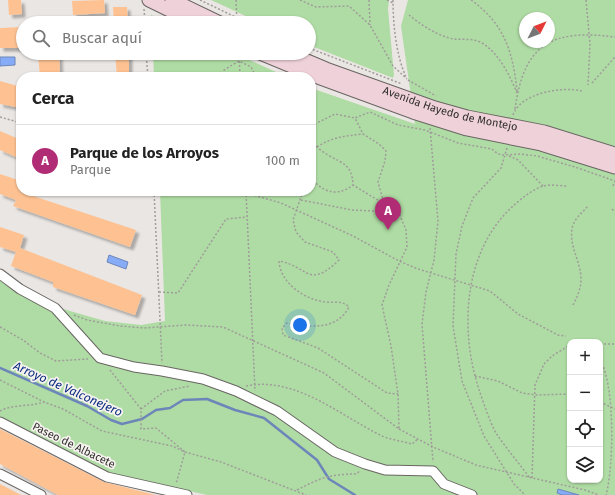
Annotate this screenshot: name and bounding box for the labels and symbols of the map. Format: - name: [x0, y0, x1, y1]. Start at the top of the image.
- north arrow: [519, 12, 555, 48]
- street label: Avenida Hayedo de Montejo: [381, 84, 519, 134]
- pin: A: [375, 197, 401, 230]
- your location: [290, 315, 310, 335]
- water label: Arroyo de Valconejero: [11, 358, 125, 419]
- street label: Paseo de Albacete: [30, 420, 117, 471]

